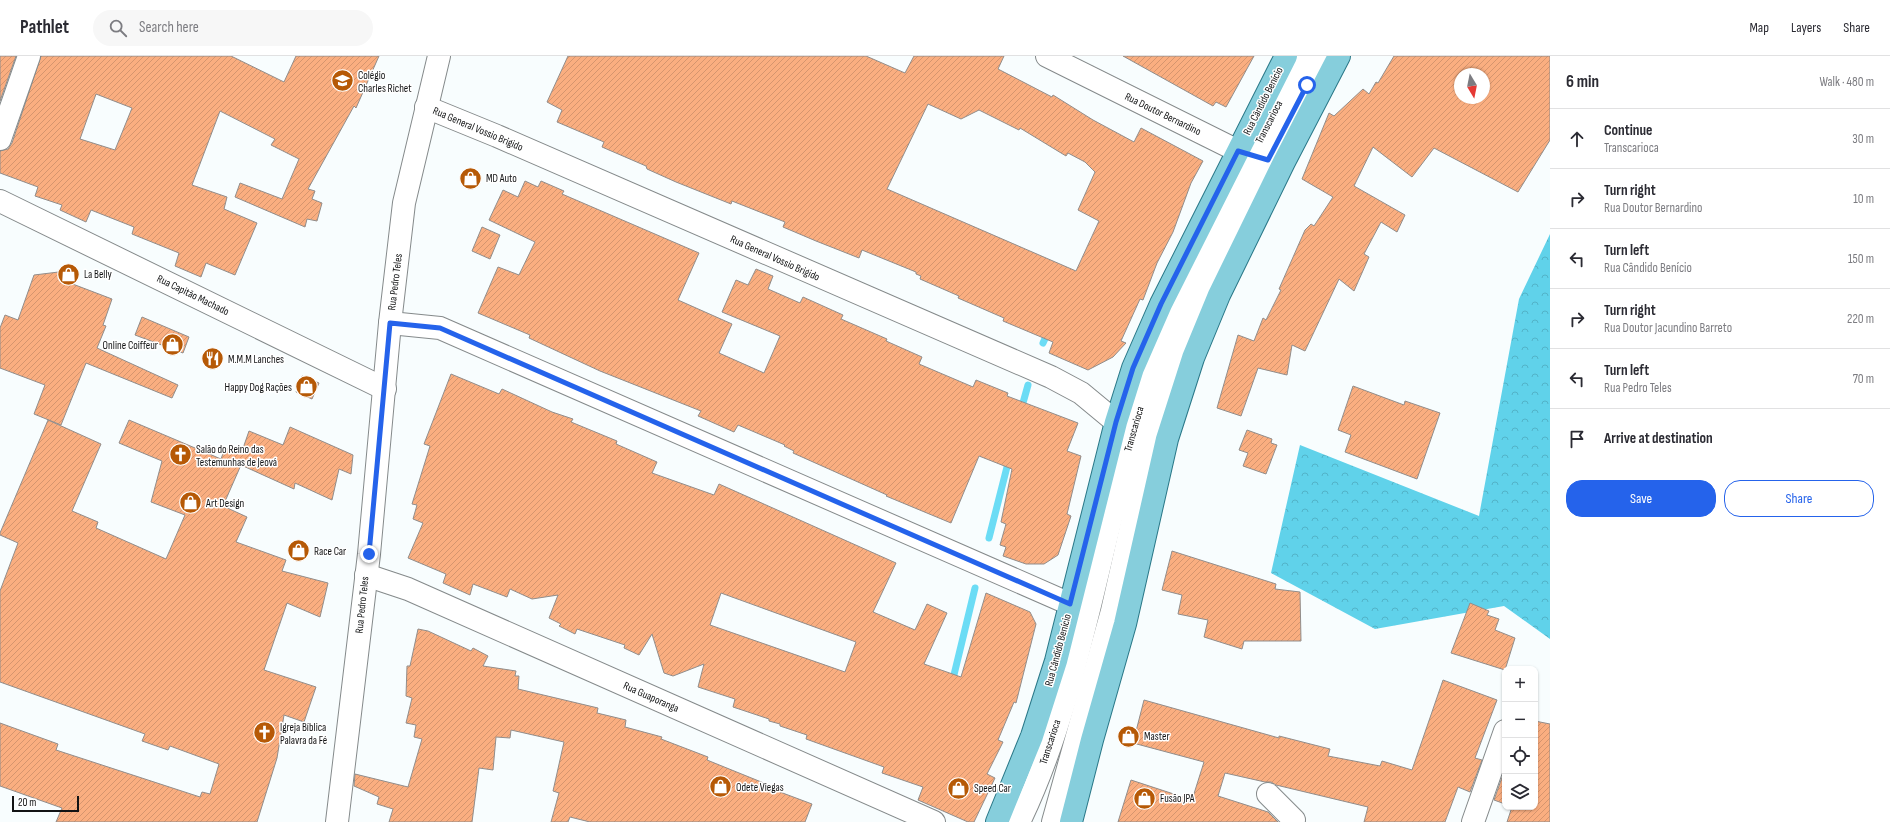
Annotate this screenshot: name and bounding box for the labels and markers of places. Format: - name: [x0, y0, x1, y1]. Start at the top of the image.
- school or university icon: Colégio Charles Richet: [329, 68, 355, 94]
- place label: Colégio Charles Richet: [358, 69, 412, 95]
- shop icon: MD Auto: [458, 165, 484, 191]
- place label: MD Auto: [486, 172, 517, 185]
- shop icon: La Belly: [56, 261, 82, 287]
- place label: La Belly: [84, 268, 112, 281]
- shop icon: Online Coiffeur: [160, 332, 186, 358]
- place label: Online Coiffeur: [103, 339, 158, 352]
- restaurant icon: M.M.M Lanches: [199, 346, 225, 372]
- place label: M.M.M Lanches: [228, 353, 284, 366]
- shop icon: Happy Dog Rações: [294, 374, 320, 400]
- place label: Happy Dog Rações: [225, 381, 292, 394]
- church icon: Salão do Reino das Testemunhas de Jeová: [167, 442, 193, 468]
- place label: Salão do Reino das Testemunhas de Jeová: [196, 443, 277, 469]
- shop icon: Art Design: [178, 490, 204, 516]
- place label: Art Design: [205, 497, 245, 510]
- shop icon: Race Car: [285, 538, 311, 564]
- place label: Race Car: [314, 545, 346, 558]
- church icon: Igreja Bíblica Palavra da Fé: [251, 720, 277, 746]
- place label: Igreja Bíblica Palavra da Fé: [280, 721, 327, 747]
- shop icon: Master: [1115, 723, 1141, 749]
- place label: Master: [1144, 730, 1170, 743]
- shop icon: Odete Viegas: [708, 774, 734, 800]
- shop icon: Speed Car: [946, 775, 972, 801]
- place label: Odete Viegas: [736, 781, 784, 794]
- place label: Speed Car: [974, 782, 1011, 795]
- shop icon: Fusão JPA: [1132, 785, 1158, 811]
- place label: Fusão JPA: [1160, 792, 1195, 805]

